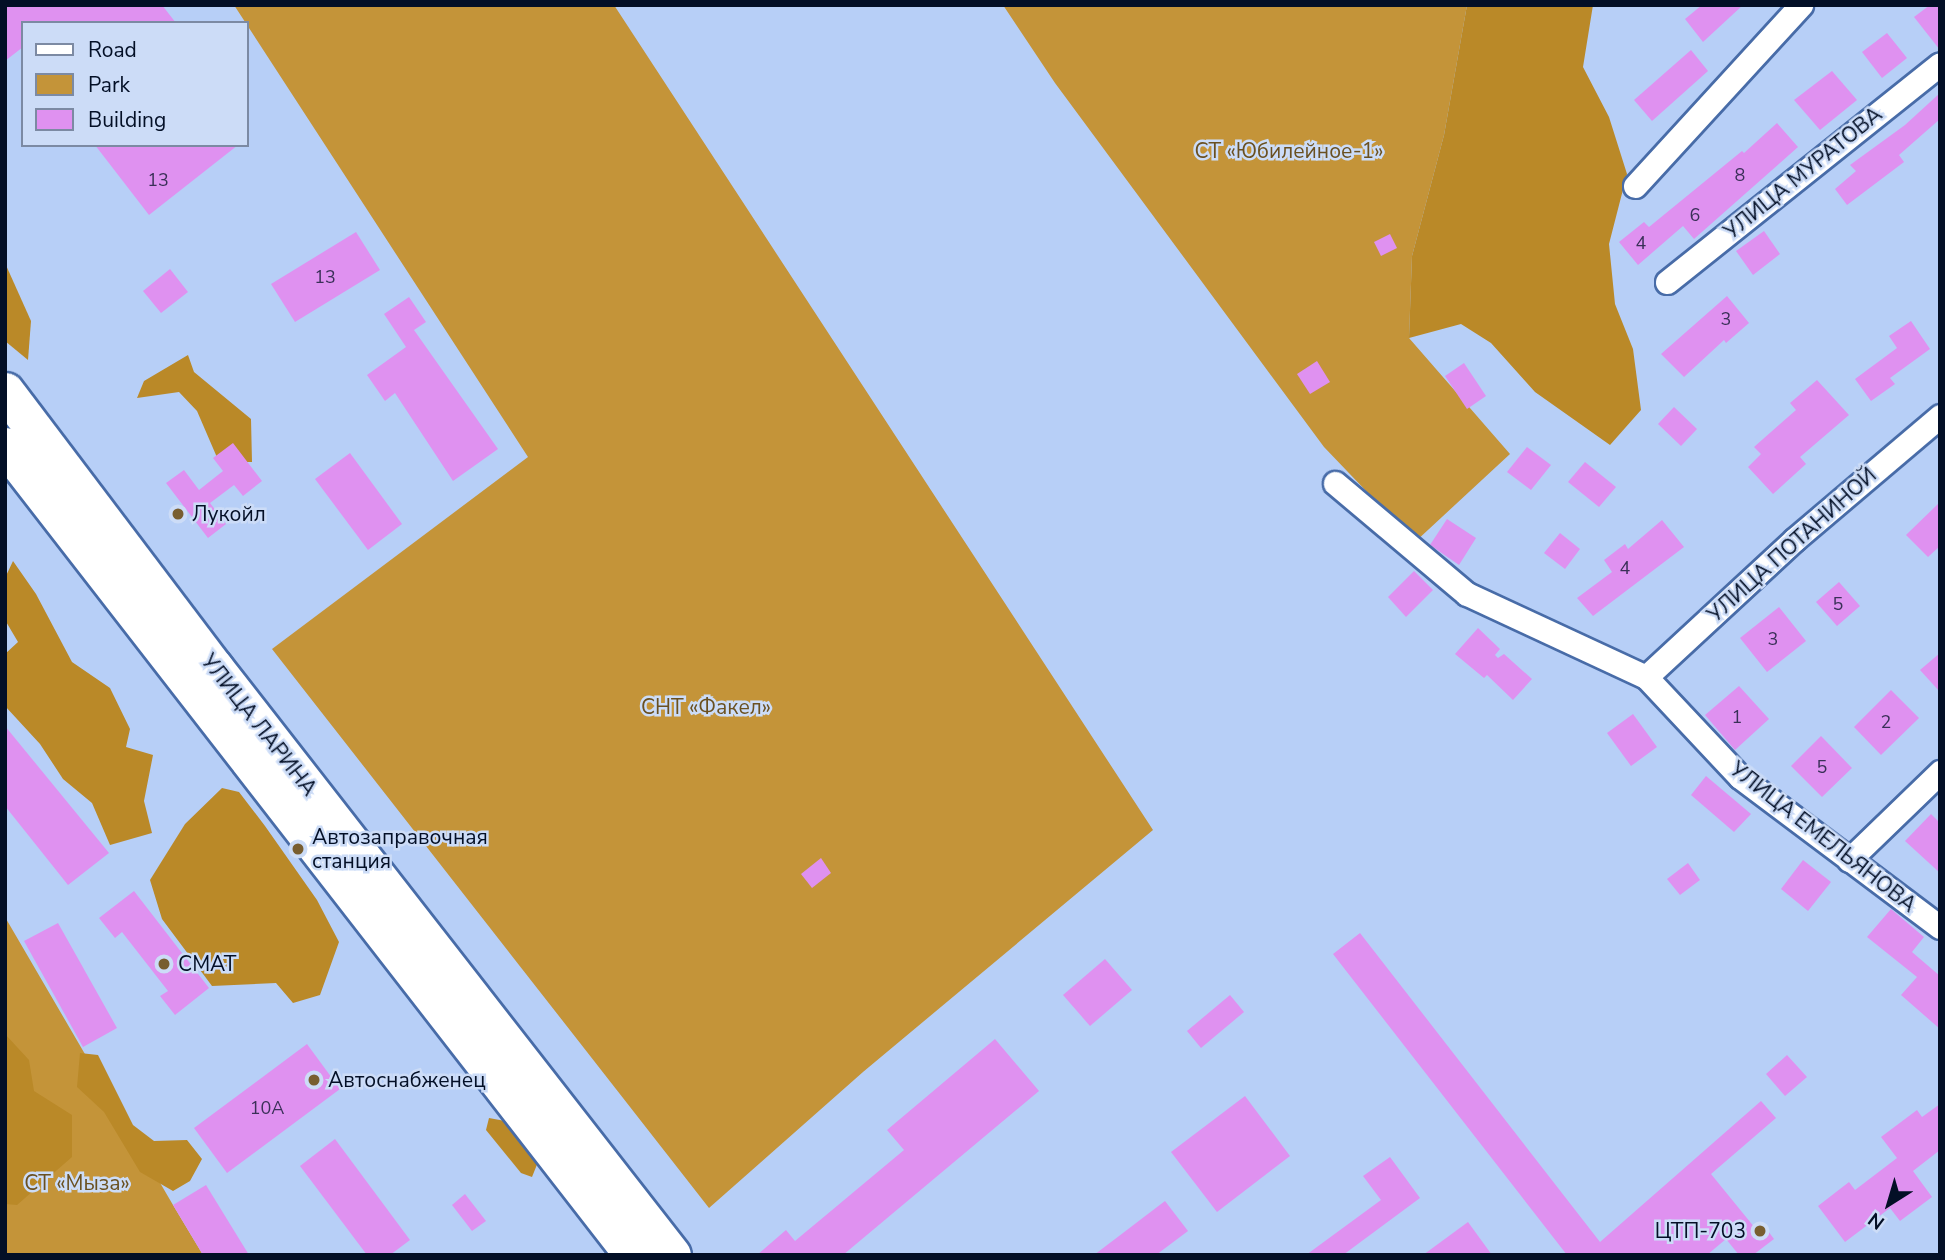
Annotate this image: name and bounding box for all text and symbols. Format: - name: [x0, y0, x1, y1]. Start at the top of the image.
- legend: [21, 21, 248, 147]
- text: Road: [88, 36, 137, 64]
- text: Park: [88, 71, 130, 99]
- street label: УЛИЦА МУРАТОВА: [1719, 102, 1887, 244]
- text: Building: [88, 106, 166, 134]
- park label: СТ «Юбилейное-1»: [1195, 138, 1383, 164]
- house number: 8: [1735, 164, 1745, 186]
- house number: 13: [147, 169, 169, 191]
- house number: 6: [1690, 204, 1700, 226]
- house number: 4: [1636, 232, 1646, 254]
- house number: 13: [314, 266, 336, 288]
- house number: 3: [1721, 308, 1731, 330]
- street label: УЛИЦА ПОТАНИНОЙ: [1702, 463, 1882, 627]
- place label: Лукойл: [192, 501, 266, 527]
- marker: Лукойл: [170, 506, 186, 522]
- house number: 4: [1620, 557, 1630, 579]
- house number: 5: [1833, 593, 1843, 615]
- house number: 3: [1768, 628, 1778, 650]
- street label: УЛИЦА ЛАРИНА: [196, 649, 322, 801]
- park label: СНТ «Факел»: [641, 694, 771, 720]
- house number: 1: [1732, 706, 1742, 728]
- house number: 2: [1881, 711, 1891, 733]
- house number: 5: [1817, 756, 1827, 778]
- street label: УЛИЦА ЕМЕЛЬЯНОВА: [1725, 757, 1921, 917]
- place label: Автозаправочная станция: [312, 824, 488, 874]
- marker: Автозаправочная станция: [290, 841, 306, 857]
- place label: СМАТ: [178, 951, 236, 977]
- marker: СМАТ: [156, 956, 172, 972]
- place label: Автоснабженец: [328, 1067, 486, 1093]
- marker: Автоснабженец: [306, 1072, 322, 1088]
- house number: 10А: [250, 1097, 284, 1119]
- north arrow: [1854, 1169, 1924, 1239]
- park label: СТ «Мыза»: [24, 1170, 130, 1196]
- text: N: [1863, 1206, 1890, 1235]
- place label: ЦТП-703: [1655, 1218, 1746, 1244]
- marker: ЦТП-703: [1752, 1223, 1768, 1239]

